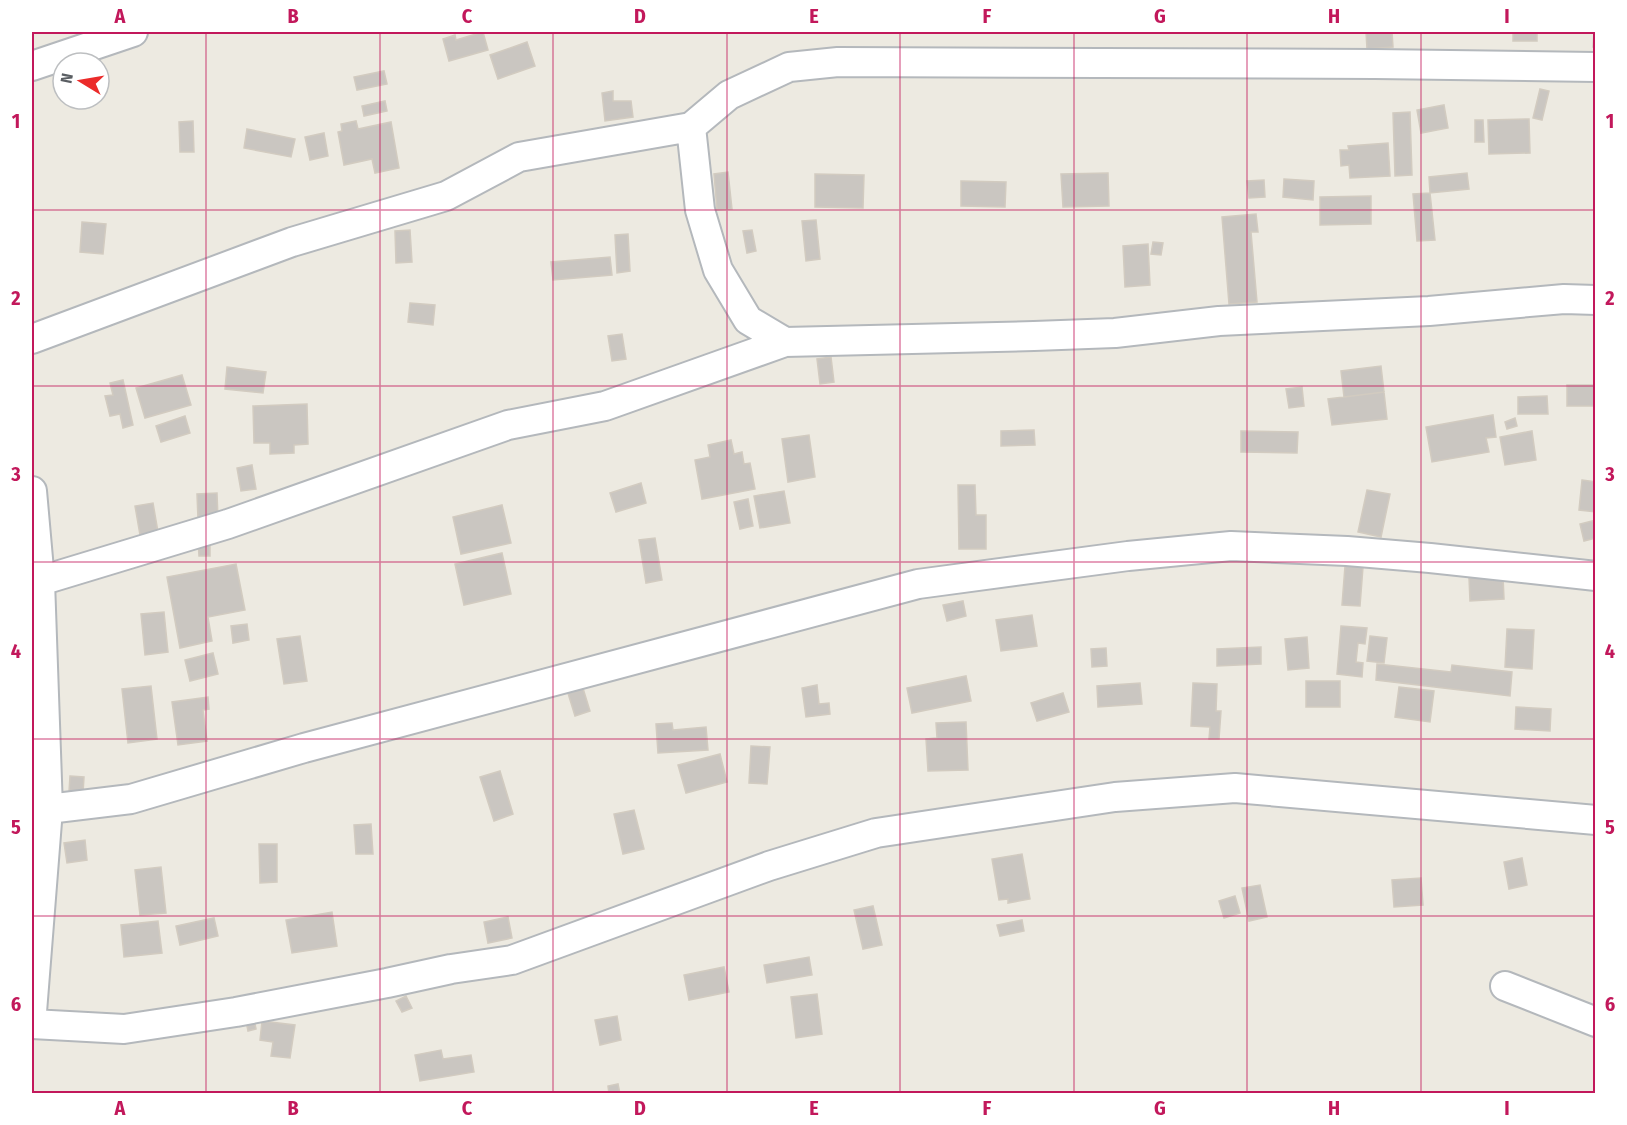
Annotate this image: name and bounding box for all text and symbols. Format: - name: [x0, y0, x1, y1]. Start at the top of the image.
- text: A: [114, 4, 127, 28]
- text: B: [287, 4, 299, 28]
- text: C: [462, 4, 473, 28]
- text: D: [634, 4, 646, 28]
- text: E: [809, 4, 819, 28]
- text: F: [983, 4, 992, 28]
- text: G: [1154, 4, 1166, 28]
- text: H: [1328, 4, 1340, 28]
- text: I: [1504, 4, 1510, 28]
- north arrow: [51, 51, 111, 111]
- text: N: [57, 72, 77, 85]
- text: 1: [12, 109, 20, 133]
- text: 1: [1606, 109, 1614, 133]
- text: 2: [10, 286, 21, 310]
- text: 2: [1604, 286, 1615, 310]
- text: 3: [10, 462, 21, 486]
- text: 3: [1604, 462, 1615, 486]
- text: 4: [11, 639, 21, 663]
- text: 4: [1605, 639, 1615, 663]
- text: 5: [11, 815, 21, 839]
- text: 5: [1605, 815, 1615, 839]
- text: 6: [11, 992, 21, 1016]
- text: 6: [1605, 992, 1615, 1016]
- text: A: [114, 1096, 127, 1120]
- text: B: [287, 1096, 299, 1120]
- text: C: [462, 1096, 473, 1120]
- text: D: [634, 1096, 646, 1120]
- text: E: [809, 1096, 819, 1120]
- text: F: [983, 1096, 992, 1120]
- text: G: [1154, 1096, 1166, 1120]
- text: H: [1328, 1096, 1340, 1120]
- text: I: [1504, 1096, 1510, 1120]

